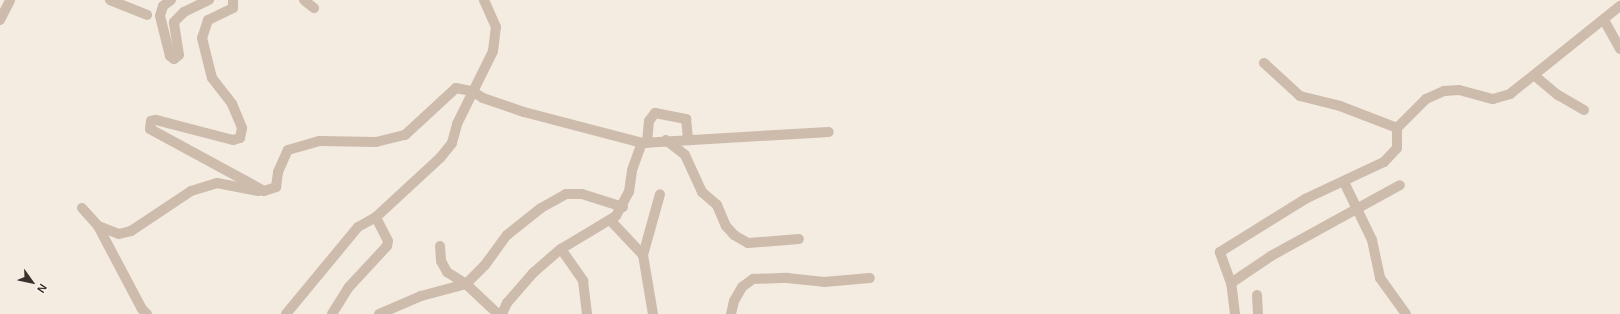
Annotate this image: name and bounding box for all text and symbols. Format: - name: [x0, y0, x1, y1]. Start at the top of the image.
- north arrow: [12, 262, 52, 302]
- text: N: [35, 282, 49, 295]

